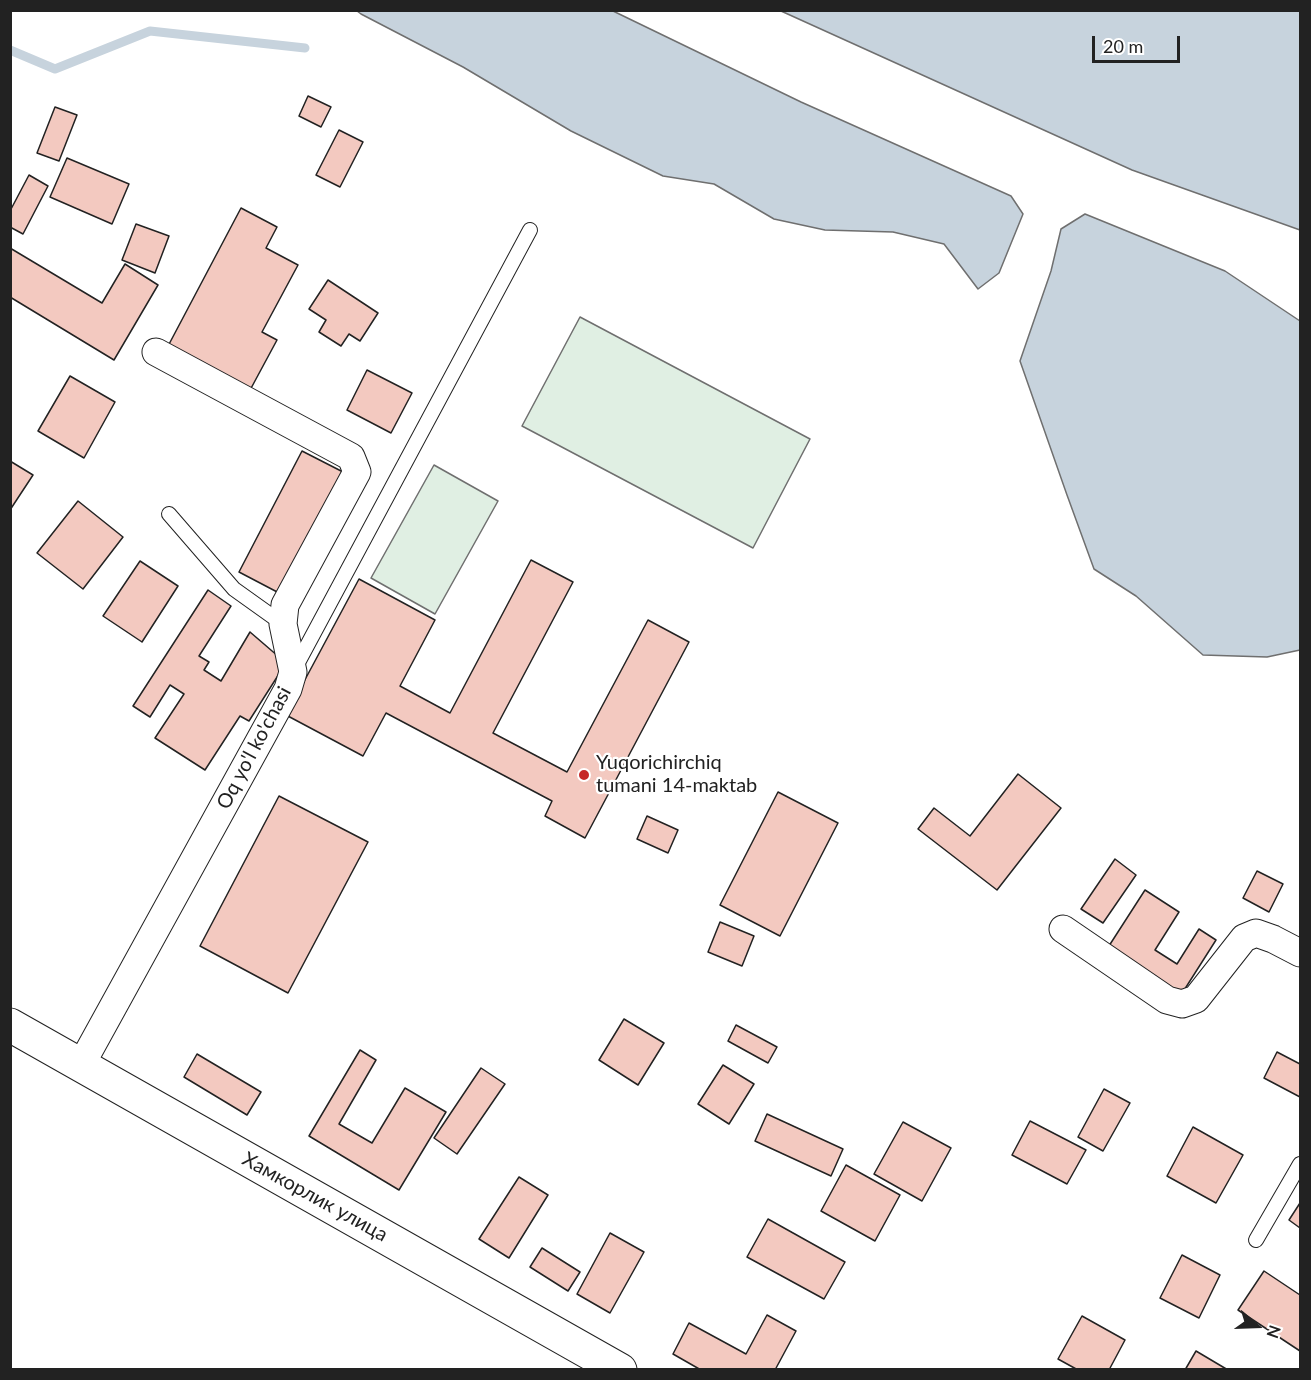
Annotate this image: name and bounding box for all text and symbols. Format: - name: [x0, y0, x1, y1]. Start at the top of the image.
- scale bar: [1095, 24, 1184, 62]
- text: 20 m: [1103, 35, 1143, 57]
- street label: Oq yo'l ko'chasi: [212, 683, 296, 813]
- place label: Yuqorichirchiq tumani 14-maktab: [596, 751, 757, 798]
- marker: Yuqorichirchiq tumani 14-maktab: [577, 768, 591, 782]
- street label: Хамкорлик улица: [238, 1147, 392, 1247]
- north arrow: [1227, 1296, 1287, 1356]
- text: N: [1264, 1323, 1285, 1341]

